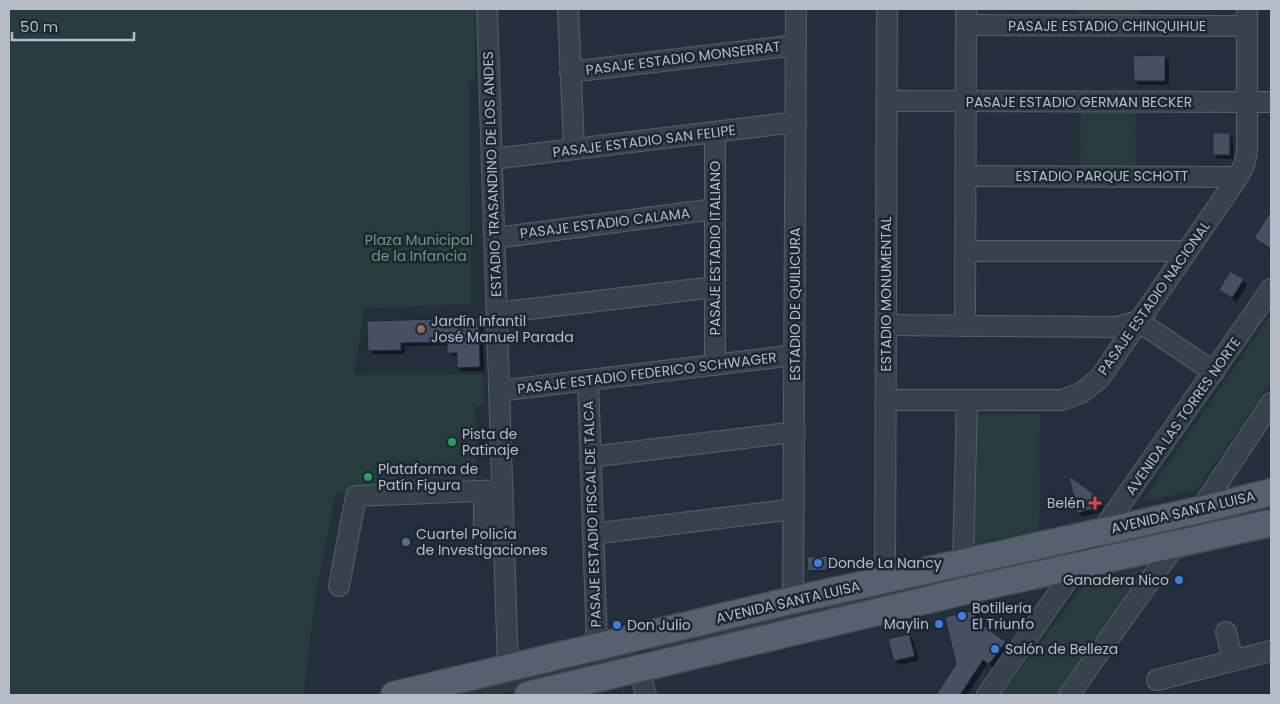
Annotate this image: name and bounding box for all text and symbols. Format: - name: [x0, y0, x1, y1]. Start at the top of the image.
- scale bar: [12, 10, 135, 42]
- text: 50 m: [20, 16, 58, 37]
- street label: PASAJE ESTADIO CHINQUIHUE: [1008, 16, 1206, 36]
- street label: PASAJE ESTADIO MONSERRAT: [584, 36, 782, 80]
- street label: ESTADIO TRASANDINO DE LOS ANDES: [478, 51, 506, 297]
- street label: PASAJE ESTADIO GERMAN BECKER: [966, 92, 1192, 112]
- street label: PASAJE ESTADIO SAN FELIPE: [551, 120, 737, 162]
- street label: PASAJE ESTADIO ITALIANO: [705, 161, 725, 335]
- street label: ESTADIO PARQUE SCHOTT: [1016, 166, 1189, 186]
- street label: PASAJE ESTADIO CALAMA: [519, 203, 691, 243]
- street label: ESTADIO MONUMENTAL: [876, 217, 896, 371]
- street label: PASAJE ESTADIO NACIONAL: [1093, 217, 1215, 379]
- street label: ESTADIO DE QUILICURA: [785, 228, 805, 380]
- park label: Plaza Municipal de la Infancia: [365, 230, 473, 266]
- place label: Jardín Infantil José Manuel Parada: [431, 311, 574, 347]
- marker: Jardín Infantil José Manuel Parada: [415, 323, 427, 335]
- street label: AVENIDA LAS TORRES NORTE: [1121, 333, 1245, 499]
- street label: PASAJE ESTADIO FEDERICO SCHWAGER: [516, 347, 778, 399]
- street label: PASAJE ESTADIO FISCAL DE TALCA: [578, 400, 606, 628]
- place label: Pista de Patinaje: [462, 424, 519, 460]
- marker: Pista de Patinaje: [446, 436, 458, 448]
- place label: Plataforma de Patín Figura: [378, 459, 478, 495]
- marker: Plataforma de Patín Figura: [362, 471, 374, 483]
- street label: AVENIDA SANTA LUISA: [1109, 486, 1257, 538]
- place label: Belén: [1047, 493, 1085, 513]
- marker: Belén: [1089, 497, 1101, 509]
- place label: Cuartel Policía de Investigaciones: [416, 524, 547, 560]
- marker: Cuartel Policía de Investigaciones: [400, 536, 412, 548]
- place label: Donde La Nancy: [828, 553, 942, 573]
- marker: Donde La Nancy: [812, 557, 824, 569]
- place label: Ganadera Nico: [1063, 570, 1169, 590]
- marker: Ganadera Nico: [1173, 574, 1185, 586]
- street label: AVENIDA SANTA LUISA: [714, 576, 862, 628]
- place label: Botillería El Triunfo: [972, 598, 1034, 634]
- marker: Botillería El Triunfo: [956, 610, 968, 622]
- place label: Maylin: [884, 614, 929, 634]
- place label: Don Julio: [627, 615, 691, 635]
- marker: Maylin: [933, 618, 945, 630]
- marker: Don Julio: [611, 619, 623, 631]
- place label: Salón de Belleza: [1005, 639, 1118, 659]
- marker: Salón de Belleza: [989, 643, 1001, 655]

